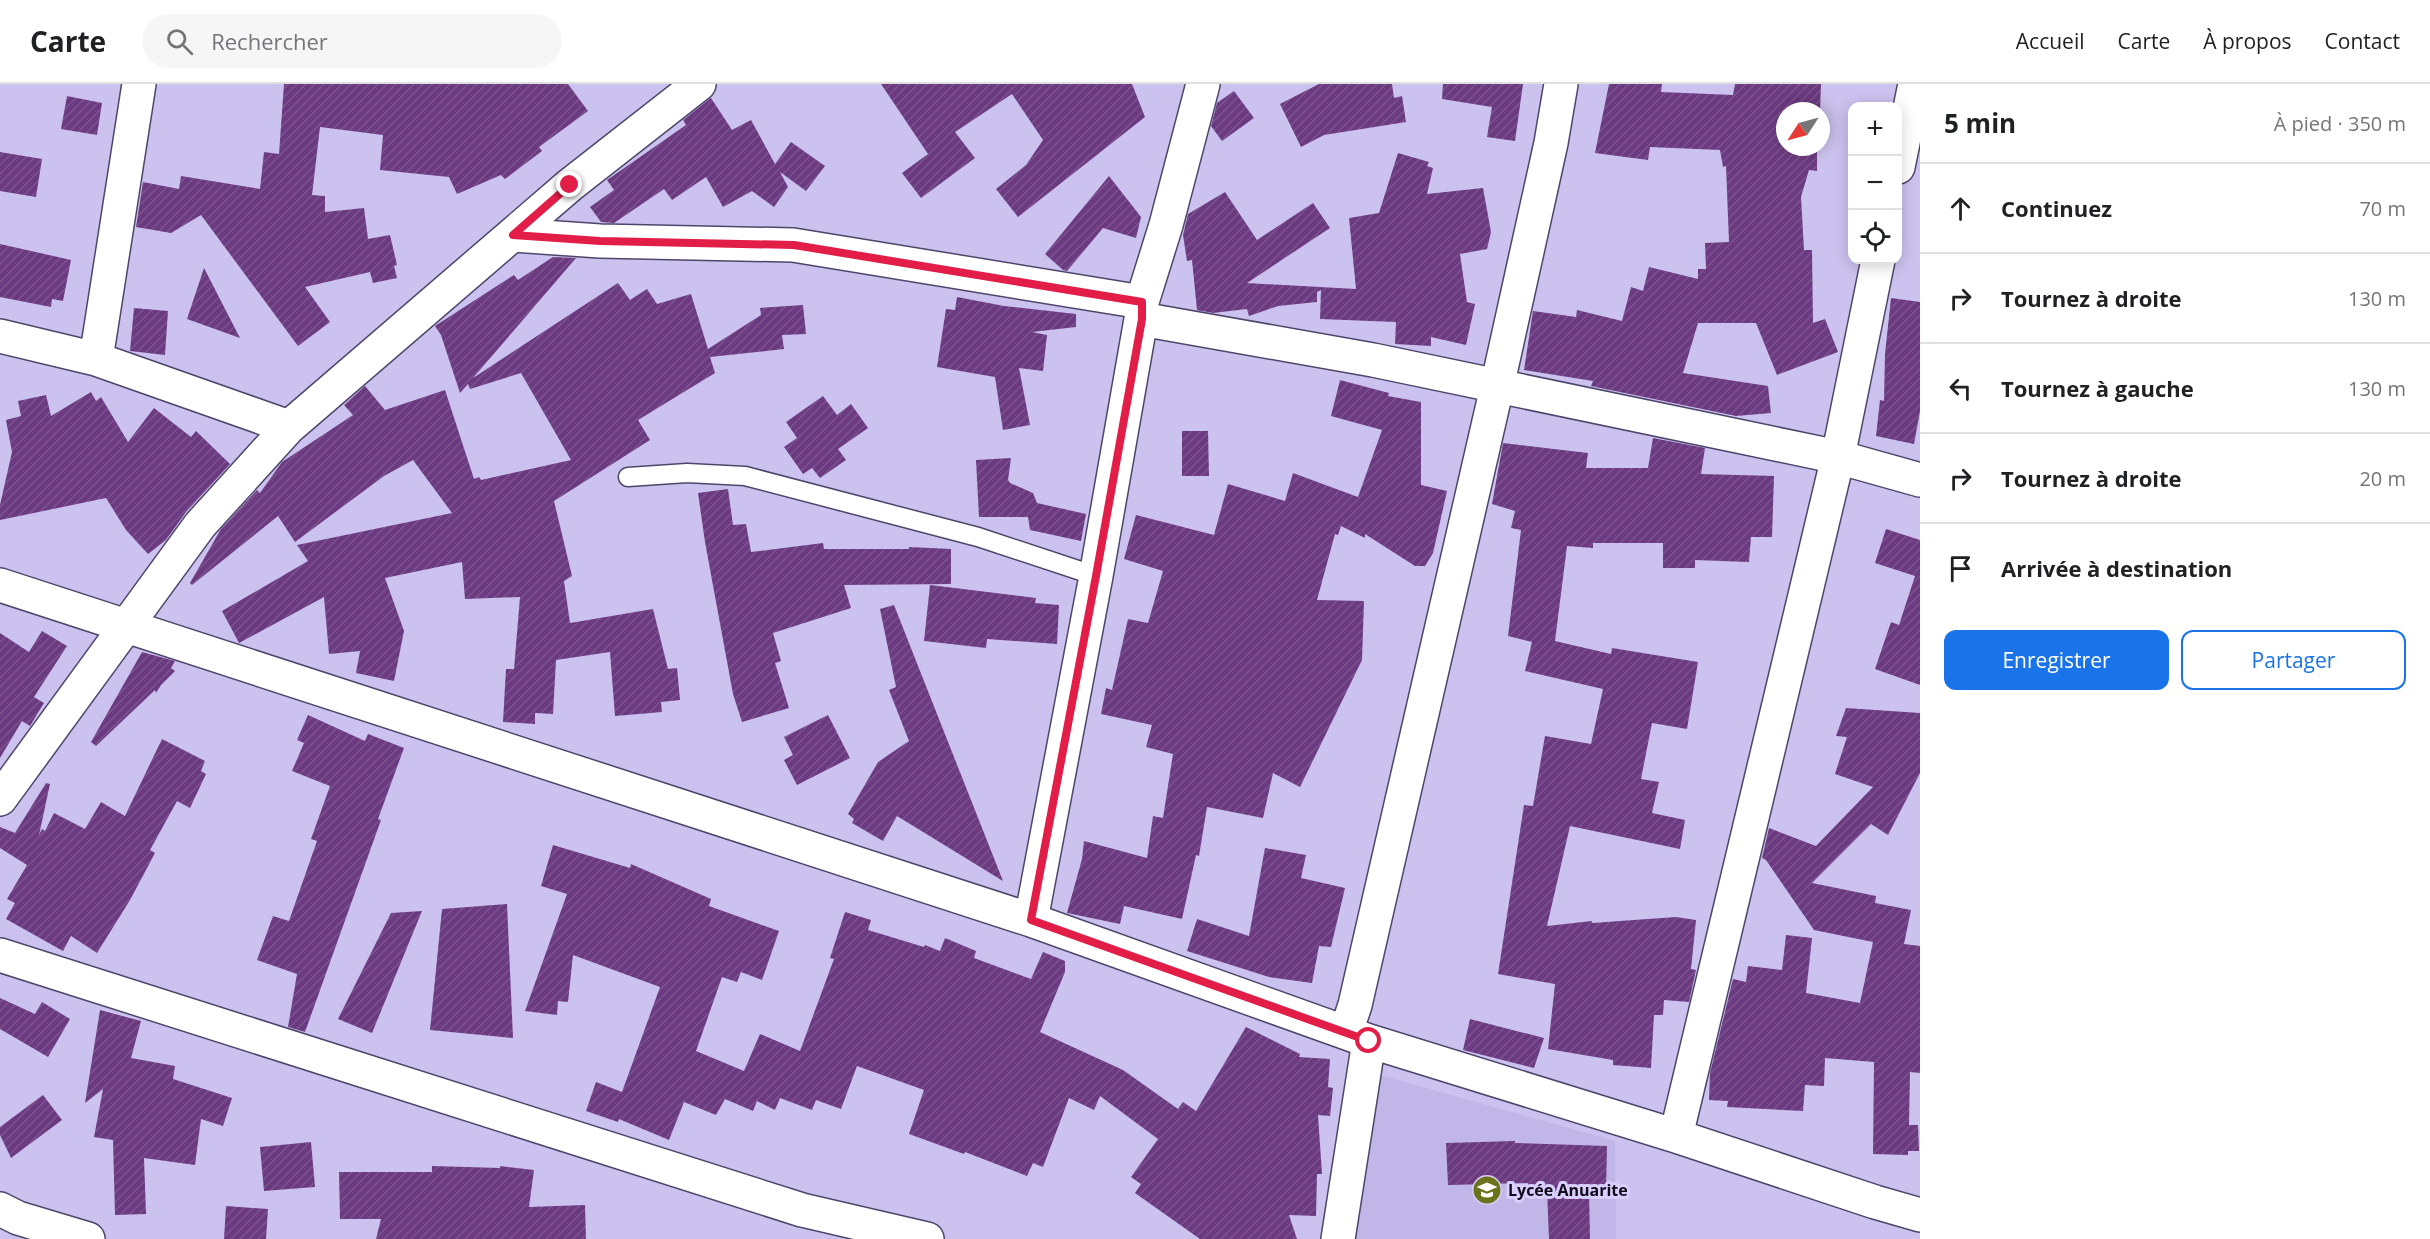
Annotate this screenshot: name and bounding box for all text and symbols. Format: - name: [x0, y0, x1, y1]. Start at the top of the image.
- search box: [142, 14, 562, 68]
- text: Carte: [30, 22, 106, 60]
- icon: search: [163, 25, 196, 58]
- text: Rechercher: [211, 26, 328, 56]
- text: Accueil: [2016, 27, 2084, 55]
- text: Carte: [2117, 27, 2170, 55]
- text: À propos: [2203, 27, 2292, 55]
- text: Contact: [2325, 27, 2400, 55]
- north arrow: [1776, 102, 1830, 156]
- map controls: [1848, 102, 1902, 264]
- button: +: [1848, 102, 1902, 156]
- text: 5 min: [1944, 105, 2016, 141]
- text: À pied · 350 m: [2274, 110, 2406, 137]
- button: −: [1848, 156, 1902, 210]
- route end: [556, 171, 582, 197]
- icon: ahead: [1944, 192, 1977, 225]
- text: Continuez: [2001, 193, 2112, 223]
- text: 70 m: [2359, 195, 2406, 222]
- button: locate: [1848, 210, 1902, 264]
- icon: right: [1944, 282, 1977, 315]
- text: Tournez à droite: [2001, 283, 2182, 313]
- text: 130 m: [2348, 285, 2406, 312]
- icon: left: [1944, 372, 1977, 405]
- text: Tournez à gauche: [2001, 373, 2194, 403]
- text: 130 m: [2348, 375, 2406, 402]
- icon: right: [1944, 462, 1977, 495]
- text: Tournez à droite: [2001, 463, 2182, 493]
- text: 20 m: [2359, 465, 2406, 492]
- icon: arrive: [1944, 552, 1977, 585]
- text: Arrivée à destination: [2001, 553, 2232, 583]
- button: Enregistrer: [1944, 630, 2169, 690]
- button: Partager: [2181, 630, 2406, 690]
- route start: [1355, 1027, 1381, 1053]
- school or university icon: Lycée Anuarite: [1471, 1174, 1503, 1206]
- place label: Lycée Anuarite: [1508, 1179, 1628, 1201]

